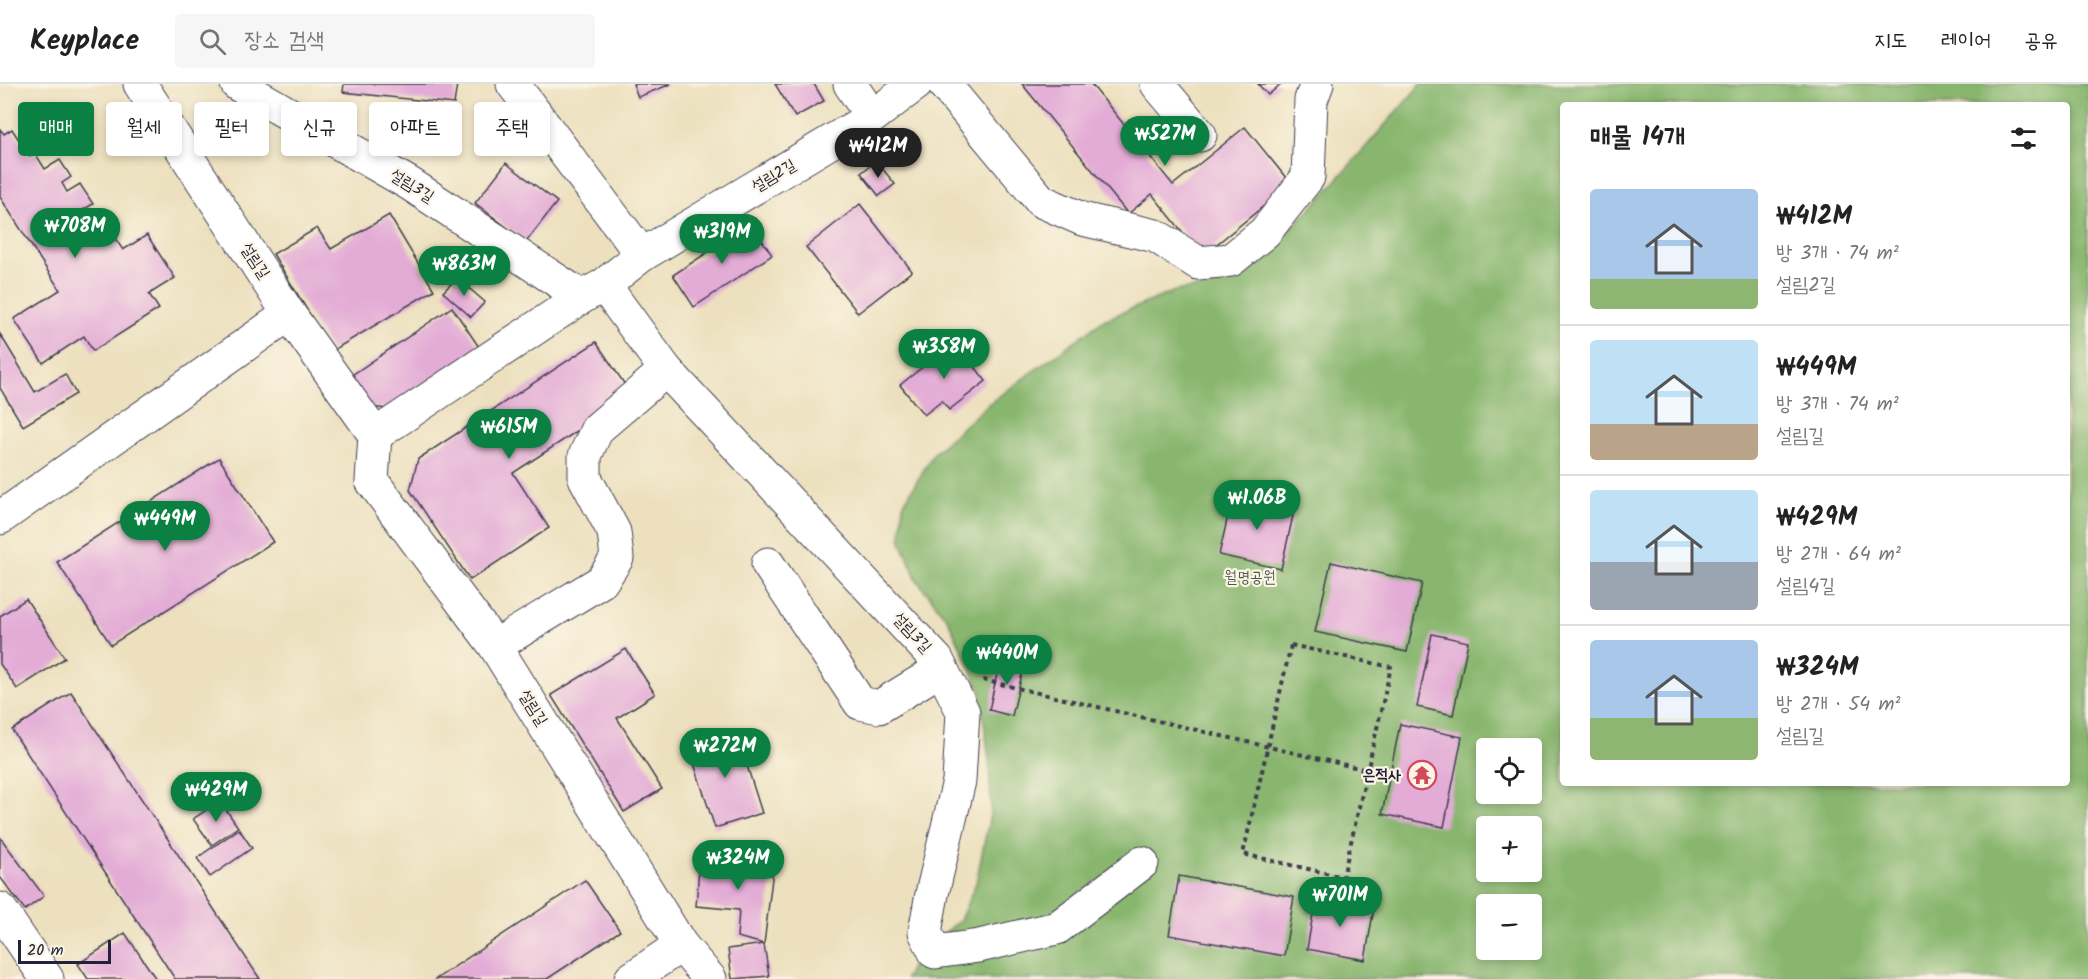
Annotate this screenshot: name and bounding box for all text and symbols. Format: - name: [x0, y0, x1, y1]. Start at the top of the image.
- search box: [175, 14, 595, 68]
- text: Keyplace: [30, 19, 139, 64]
- text: 장소 검색: [244, 24, 324, 59]
- icon: search: [196, 25, 229, 58]
- text: 지도: [1874, 25, 1908, 58]
- text: 레이어: [1941, 25, 1991, 58]
- text: 공유: [2024, 25, 2058, 58]
- chip: 매매: [18, 102, 94, 156]
- chip: 월세: [106, 102, 182, 156]
- chip: 필터: [194, 102, 269, 156]
- chip: 신규: [281, 102, 357, 156]
- chip: 아파트: [369, 102, 462, 156]
- chip: 주택: [474, 102, 550, 156]
- pin: ₩527M: [1123, 116, 1207, 167]
- text: 매물 14개: [1590, 117, 1685, 159]
- text: ₩527M: [1134, 119, 1196, 151]
- icon: filters: [2007, 122, 2040, 155]
- pin: ₩412M: [836, 128, 920, 179]
- text: ₩412M: [849, 131, 907, 163]
- street label: 설림2길: [747, 153, 801, 199]
- street label: 설림3길: [385, 163, 439, 209]
- text: ₩412M: [1776, 196, 1852, 238]
- pin: ₩708M: [33, 208, 117, 259]
- text: ₩708M: [44, 211, 106, 243]
- icon: home: [1638, 213, 1710, 285]
- pin: ₩319M: [680, 214, 764, 265]
- text: ₩319M: [693, 217, 751, 249]
- street label: 설림길: [234, 238, 276, 284]
- text: 방 3개 · 74 m²: [1776, 238, 1899, 270]
- pin: ₩863M: [422, 246, 506, 297]
- text: ₩863M: [432, 249, 496, 281]
- text: 설림2길: [1776, 270, 1836, 302]
- pin: ₩358M: [902, 329, 986, 380]
- text: ₩358M: [913, 332, 975, 364]
- text: ₩449M: [1776, 347, 1857, 389]
- icon: home: [1638, 364, 1710, 436]
- text: 방 3개 · 74 m²: [1776, 389, 1899, 421]
- pin: ₩615M: [467, 409, 551, 460]
- text: ₩615M: [480, 412, 538, 444]
- text: 설림길: [1776, 421, 1824, 453]
- pin: ₩1.06B: [1208, 480, 1306, 531]
- text: ₩1.06B: [1227, 483, 1287, 515]
- text: ₩429M: [1776, 497, 1858, 539]
- pin: ₩449M: [123, 501, 207, 552]
- text: ₩449M: [134, 504, 196, 536]
- icon: home: [1638, 514, 1710, 586]
- text: 방 2개 · 64 m²: [1776, 539, 1901, 571]
- park label: 월명공원: [1224, 565, 1276, 590]
- text: 설림4길: [1776, 571, 1835, 603]
- street label: 설림3길: [887, 607, 938, 659]
- pin: ₩440M: [965, 635, 1049, 686]
- text: ₩440M: [976, 638, 1038, 670]
- text: ₩324M: [1776, 647, 1859, 689]
- icon: home: [1638, 664, 1710, 736]
- street label: 설림길: [512, 685, 554, 731]
- text: 방 2개 · 54 m²: [1776, 689, 1900, 721]
- text: 설림길: [1776, 721, 1824, 753]
- pin: ₩272M: [683, 728, 767, 779]
- text: ₩272M: [694, 731, 756, 763]
- map controls: [1476, 738, 1542, 960]
- button: locate: [1476, 738, 1542, 804]
- temple icon: 은적사: [1406, 759, 1438, 791]
- place label: 은적사: [1362, 763, 1401, 788]
- pin: ₩429M: [174, 772, 258, 823]
- text: ₩429M: [185, 775, 247, 807]
- button: +: [1476, 816, 1542, 882]
- pin: ₩324M: [696, 840, 780, 891]
- text: ₩324M: [706, 843, 770, 875]
- pin: ₩701M: [1298, 877, 1382, 928]
- text: ₩701M: [1312, 880, 1368, 912]
- button: −: [1476, 894, 1542, 960]
- scale bar: [18, 937, 111, 964]
- text: 20 m: [27, 938, 63, 963]

